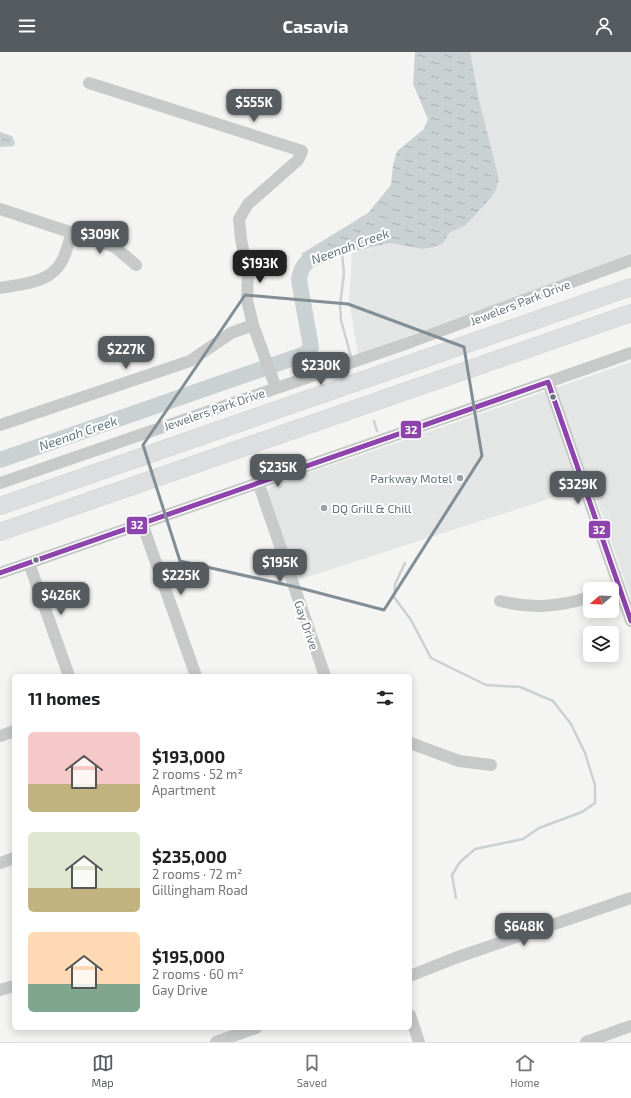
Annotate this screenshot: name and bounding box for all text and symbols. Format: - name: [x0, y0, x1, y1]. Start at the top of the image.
- icon: menu: [16, 15, 38, 37]
- text: Casavia: [282, 15, 349, 37]
- icon: person: [593, 15, 615, 37]
- pin: $555K: [226, 89, 282, 123]
- text: $555K: [235, 94, 273, 110]
- pin: $309K: [72, 221, 128, 255]
- water label: Neenah Creek: [309, 224, 391, 267]
- text: $309K: [80, 226, 120, 242]
- pin: $193K: [232, 250, 288, 284]
- text: $193K: [242, 255, 278, 271]
- street label: Jewelers Park Drive: [468, 276, 572, 328]
- pin: $227K: [98, 336, 154, 370]
- text: $227K: [107, 341, 145, 357]
- pin: $230K: [293, 352, 349, 386]
- text: $230K: [302, 357, 340, 373]
- street label: Jewelers Park Drive: [162, 385, 266, 433]
- unlabelled marker: [548, 392, 558, 402]
- water label: Neenah Creek: [37, 412, 119, 454]
- line badge: 32: [400, 420, 422, 439]
- text: 32: [405, 423, 417, 436]
- pin: $235K: [250, 454, 306, 488]
- text: $235K: [259, 459, 297, 475]
- place label: Parkway Motel: [370, 471, 452, 485]
- pin: $329K: [550, 471, 606, 505]
- marker: Parkway Motel: [455, 473, 465, 483]
- text: $329K: [559, 476, 597, 492]
- place label: DQ Grill & Chill: [332, 501, 412, 516]
- marker: DQ Grill & Chill: [319, 503, 329, 513]
- line badge: 32: [126, 516, 148, 535]
- text: 32: [131, 518, 143, 531]
- line badge: 32: [588, 520, 611, 539]
- text: 32: [593, 523, 605, 536]
- pin: $195K: [252, 549, 308, 583]
- text: $195K: [262, 554, 298, 570]
- unlabelled marker: [31, 555, 41, 565]
- pin: $225K: [153, 562, 209, 596]
- text: $225K: [162, 567, 200, 583]
- pin: $426K: [33, 582, 89, 616]
- north arrow: [583, 582, 619, 618]
- map controls: [583, 582, 619, 662]
- text: $426K: [41, 587, 81, 603]
- street label: Gay Drive: [292, 598, 322, 652]
- button: layers: [583, 626, 619, 662]
- icon: filters: [374, 687, 396, 709]
- text: 11 homes: [28, 688, 100, 708]
- text: $193,000: [152, 746, 225, 766]
- icon: home: [60, 748, 108, 796]
- text: 2 rooms · 52 m²: [152, 766, 243, 782]
- text: Apartment: [152, 782, 216, 798]
- text: $235,000: [152, 846, 227, 866]
- icon: home: [60, 848, 108, 896]
- text: 2 rooms · 72 m²: [152, 866, 243, 882]
- text: Gillingham Road: [152, 882, 248, 898]
- pin: $648K: [496, 913, 552, 947]
- text: $648K: [504, 918, 544, 934]
- text: $195,000: [152, 946, 225, 966]
- icon: home: [60, 948, 108, 996]
- text: 2 rooms · 60 m²: [152, 966, 244, 982]
- text: Gay Drive: [152, 982, 208, 998]
- tab: Map: [92, 1052, 114, 1089]
- tab: Saved: [297, 1052, 327, 1089]
- tab: Home: [510, 1052, 539, 1089]

